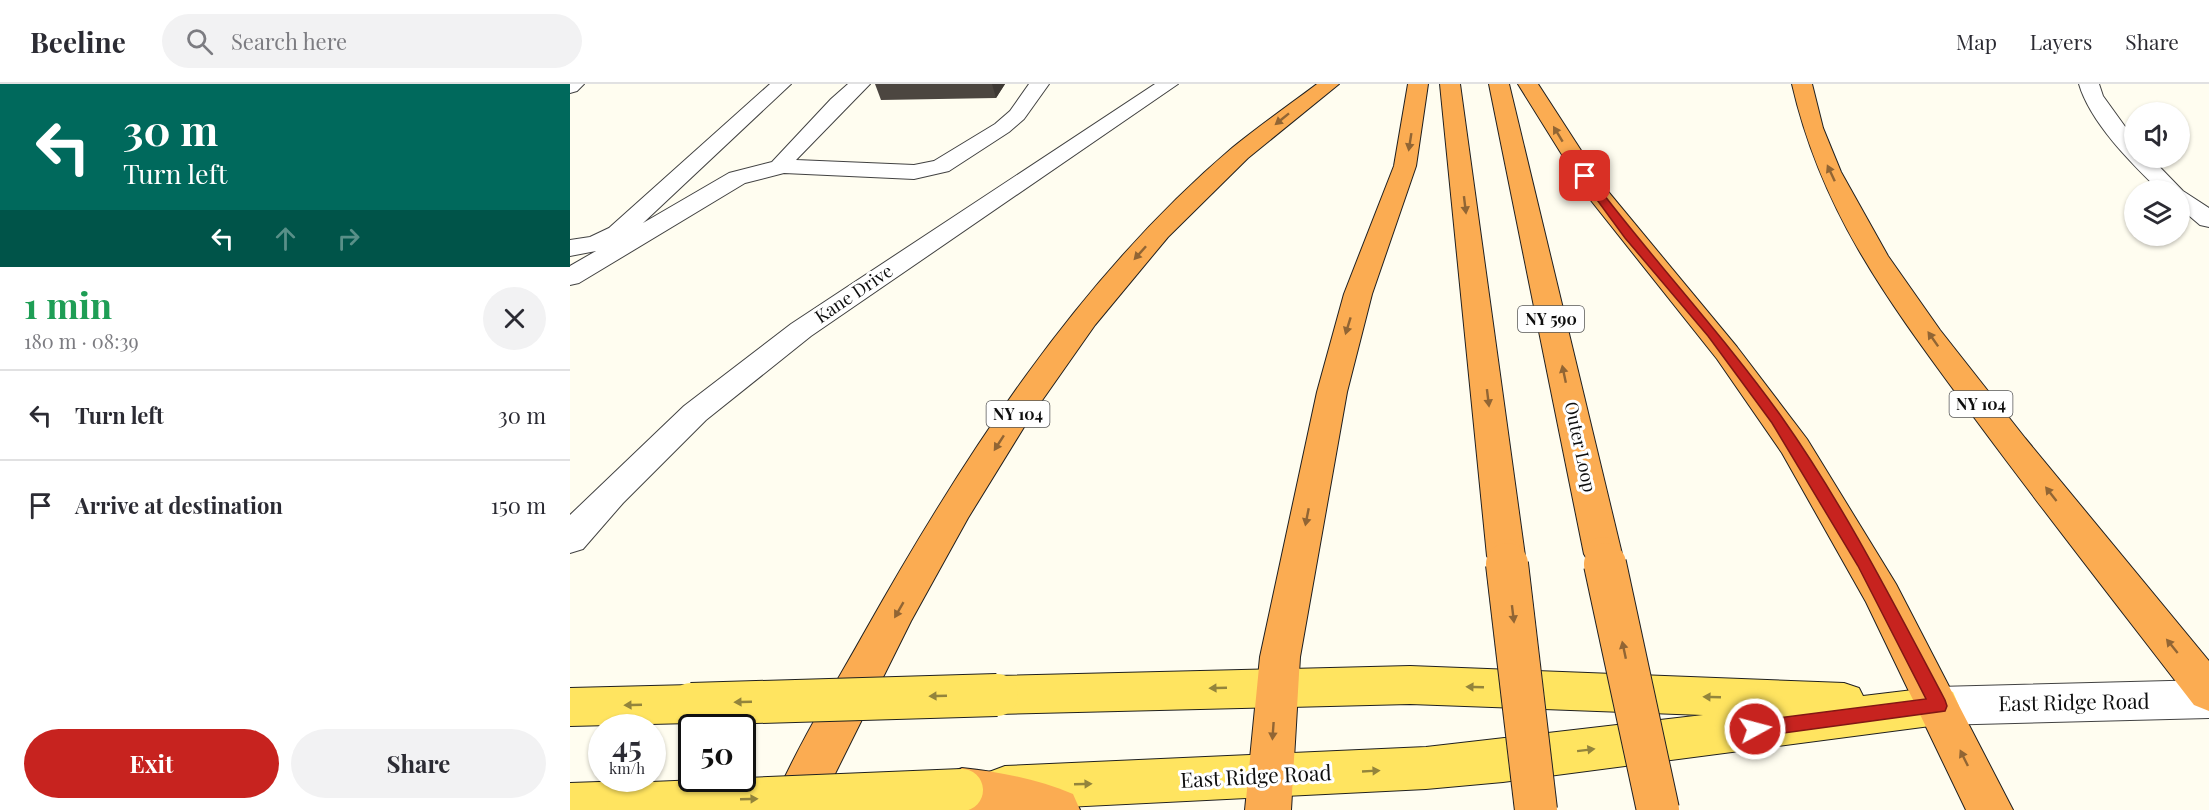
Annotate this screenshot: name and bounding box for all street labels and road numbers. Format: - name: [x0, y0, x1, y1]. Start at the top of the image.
- street label: Kane Drive: [810, 258, 897, 328]
- road number: NY 590: [1518, 306, 1584, 332]
- road number: NY 104: [1950, 391, 2012, 417]
- street label: Outer Loop: [1560, 399, 1602, 494]
- road number: NY 104: [986, 401, 1050, 427]
- street label: East Ridge Road: [1998, 686, 2150, 716]
- street label: East Ridge Road: [1180, 757, 1332, 793]

